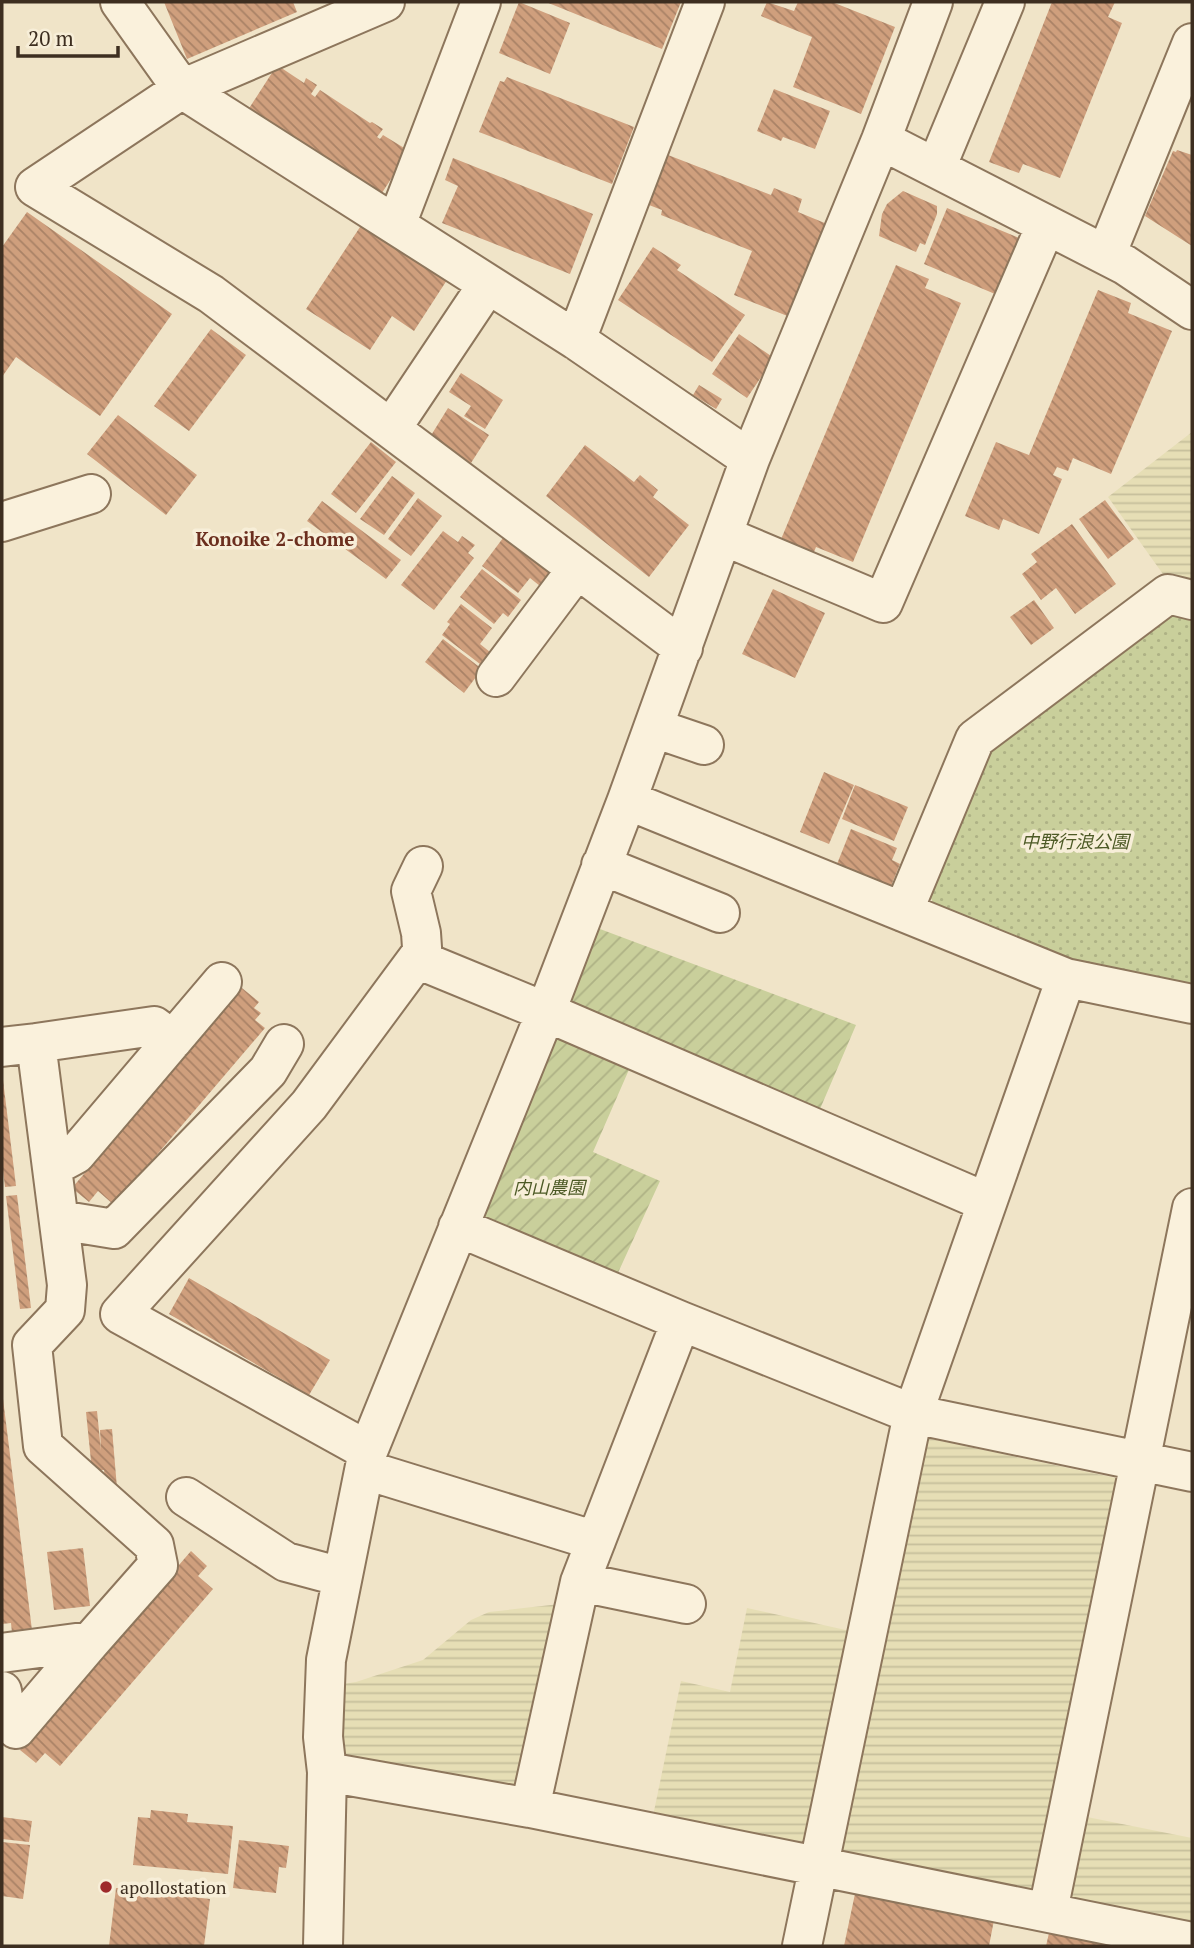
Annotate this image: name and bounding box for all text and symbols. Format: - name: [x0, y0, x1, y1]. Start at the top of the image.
- scale bar: [18, 14, 117, 58]
- text: 20 m: [28, 24, 74, 52]
- district label: Konoike 2-chome: [196, 526, 354, 551]
- park label: 中野行浪公園: [1021, 829, 1132, 853]
- park label: 内山農園: [513, 1175, 588, 1199]
- place label: apollostation: [120, 1875, 227, 1899]
- marker: apollostation: [98, 1879, 114, 1895]

